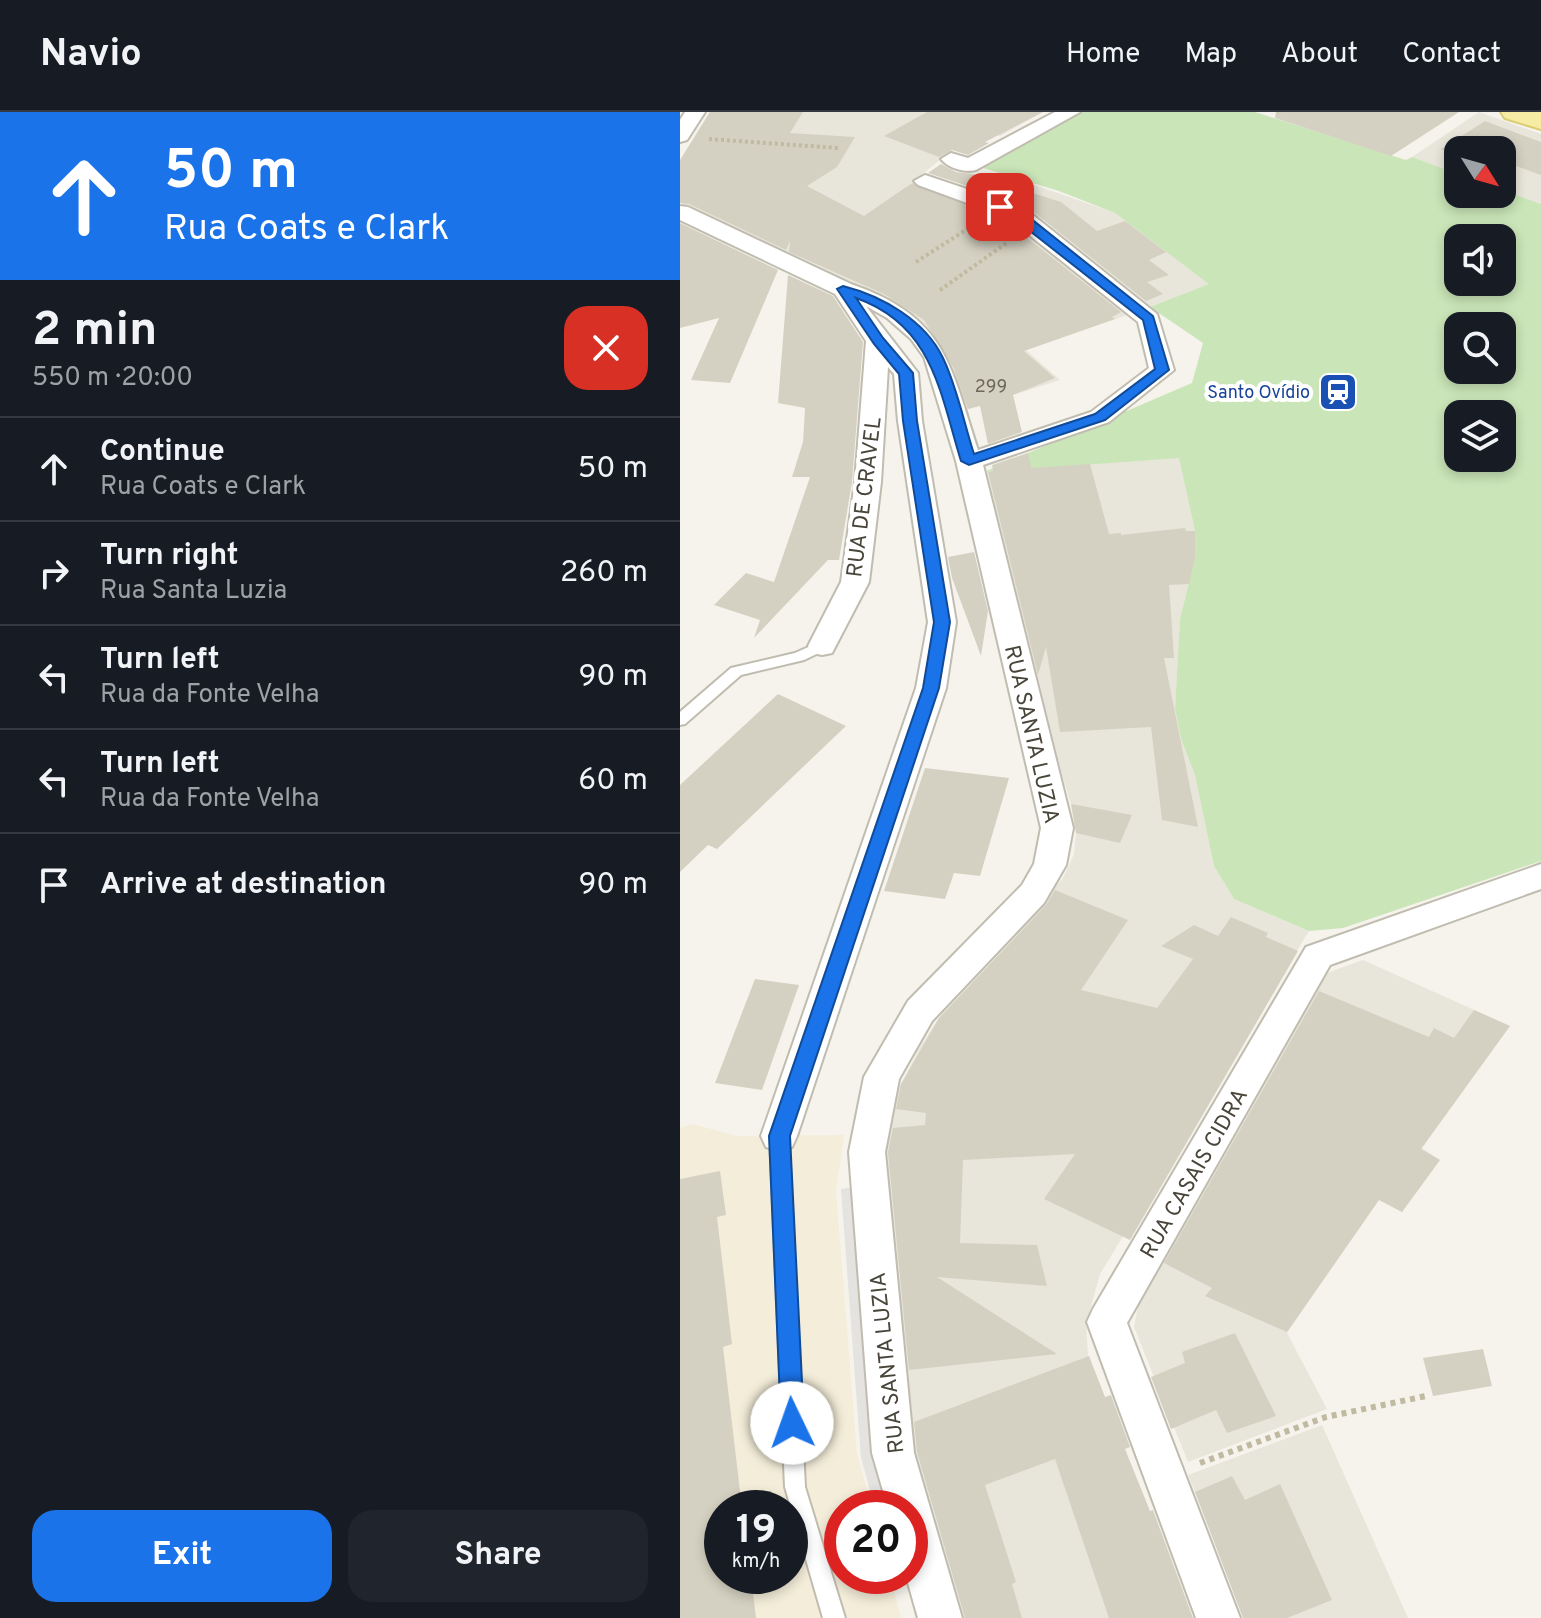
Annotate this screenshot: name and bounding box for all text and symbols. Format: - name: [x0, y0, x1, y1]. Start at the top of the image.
- text: Navio: [40, 31, 142, 80]
- text: Home: [1066, 37, 1140, 73]
- text: Map: [1184, 37, 1237, 73]
- text: About: [1281, 37, 1358, 73]
- text: Contact: [1402, 37, 1501, 73]
- north arrow: [1444, 136, 1516, 208]
- map controls: [1444, 136, 1516, 472]
- text: 50 m: [164, 138, 298, 208]
- icon: ahead: [32, 144, 136, 248]
- pin: [966, 173, 1034, 241]
- icon: arrive: [978, 185, 1022, 229]
- text: Rua Coats e Clark: [164, 207, 449, 253]
- button: sound: [1444, 224, 1516, 296]
- text: 2 min: [32, 302, 157, 362]
- button: close: [564, 306, 648, 390]
- button: search: [1444, 312, 1516, 384]
- text: 550 m · 20:00: [32, 362, 193, 395]
- station icon: Santo Ovídio: [1317, 371, 1359, 413]
- house number: 299: [975, 376, 1007, 399]
- place label: Santo Ovídio: [1207, 382, 1310, 405]
- button: layers: [1444, 400, 1516, 472]
- street label: RUA DE CRAVEL: [842, 416, 889, 579]
- text: Continue: [100, 434, 225, 471]
- icon: ahead: [32, 447, 76, 491]
- text: 50 m: [578, 451, 648, 488]
- text: Rua Coats e Clark: [100, 471, 306, 504]
- text: Turn right: [100, 538, 238, 575]
- icon: right: [32, 551, 76, 595]
- text: 260 m: [560, 555, 648, 592]
- text: Rua Santa Luzia: [100, 575, 287, 608]
- text: Turn left: [100, 642, 220, 679]
- street label: RUA SANTA LUZIA: [997, 643, 1064, 826]
- icon: left: [32, 655, 76, 699]
- text: 90 m: [579, 659, 648, 696]
- text: Rua da Fonte Velha: [100, 679, 319, 712]
- text: Turn left: [100, 746, 220, 783]
- icon: left: [32, 759, 76, 803]
- text: 60 m: [578, 763, 648, 800]
- text: Rua da Fonte Velha: [100, 783, 319, 816]
- icon: arrive: [32, 863, 76, 907]
- text: Arrive at destination: [100, 867, 386, 904]
- text: 90 m: [579, 867, 648, 904]
- street label: RUA CASAIS CIDRA: [1135, 1084, 1255, 1264]
- street label: RUA SANTA LUZIA: [866, 1271, 911, 1455]
- position arrow: [750, 1381, 834, 1465]
- speed limit sign: 20: [824, 1490, 928, 1594]
- text: 19: [736, 1507, 776, 1557]
- button: Exit: [32, 1510, 332, 1602]
- button: Share: [348, 1510, 648, 1602]
- text: km/h: [732, 1549, 780, 1575]

